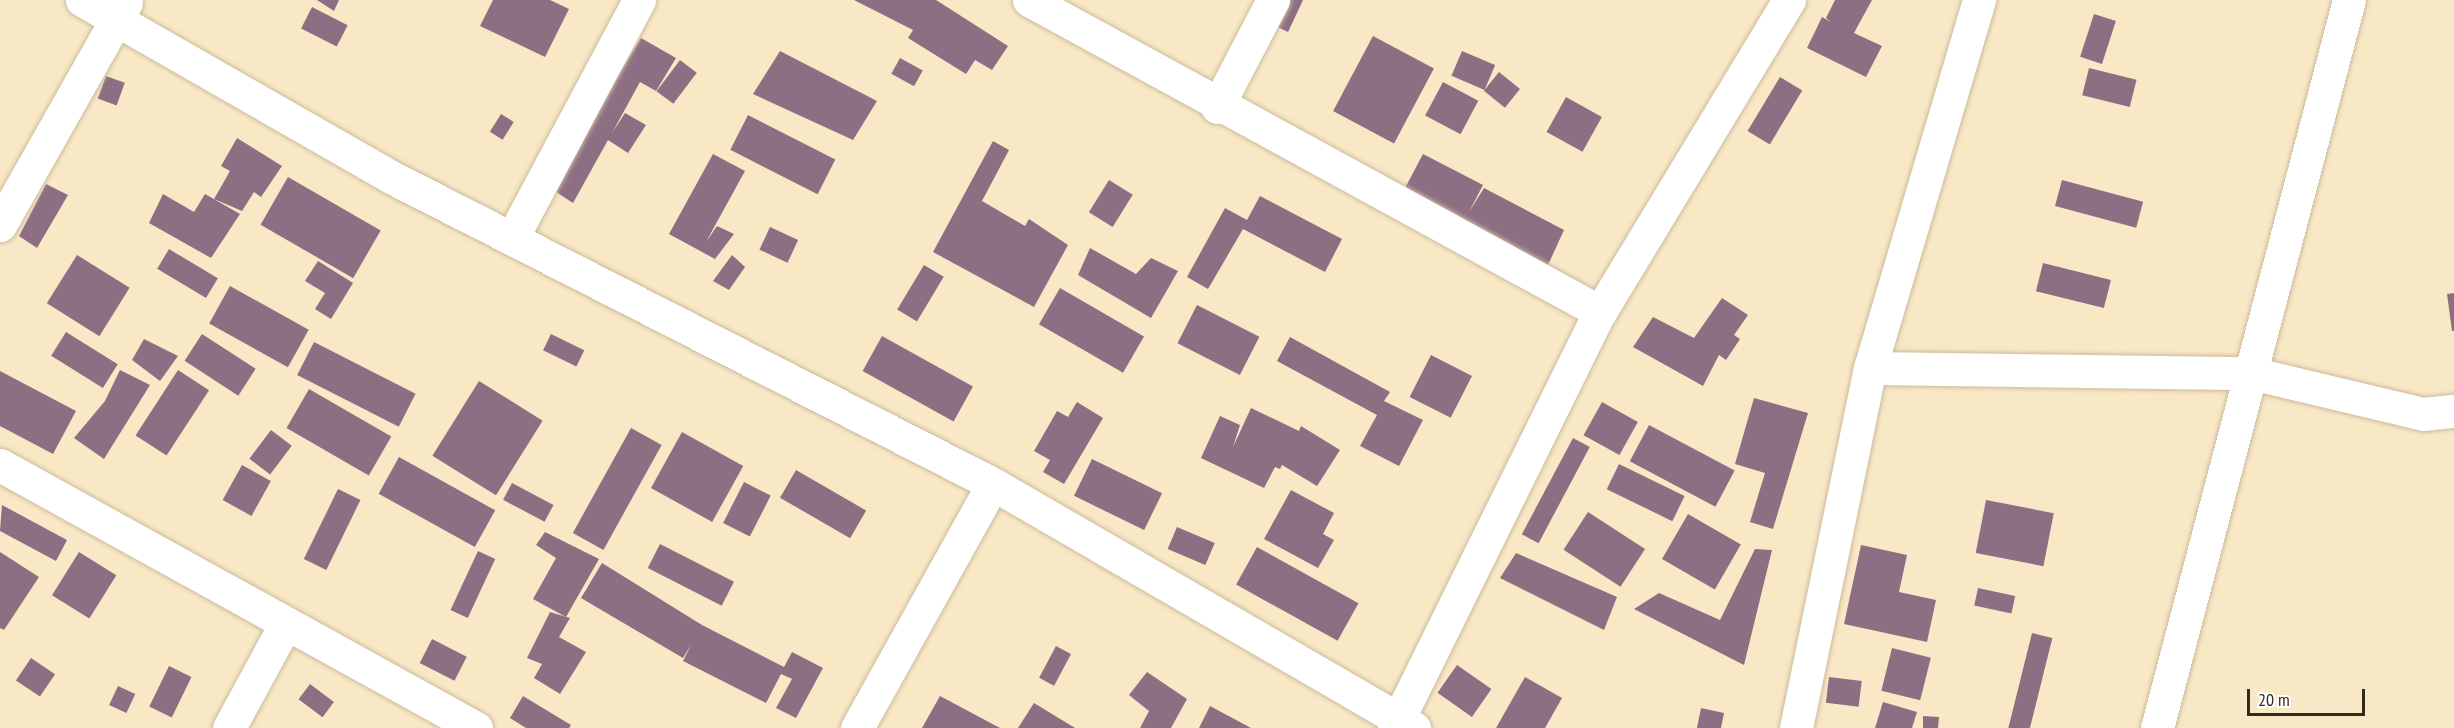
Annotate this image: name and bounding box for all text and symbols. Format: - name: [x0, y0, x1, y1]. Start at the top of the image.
- scale bar: [2250, 677, 2368, 715]
- text: 20 m: [2258, 688, 2290, 711]

